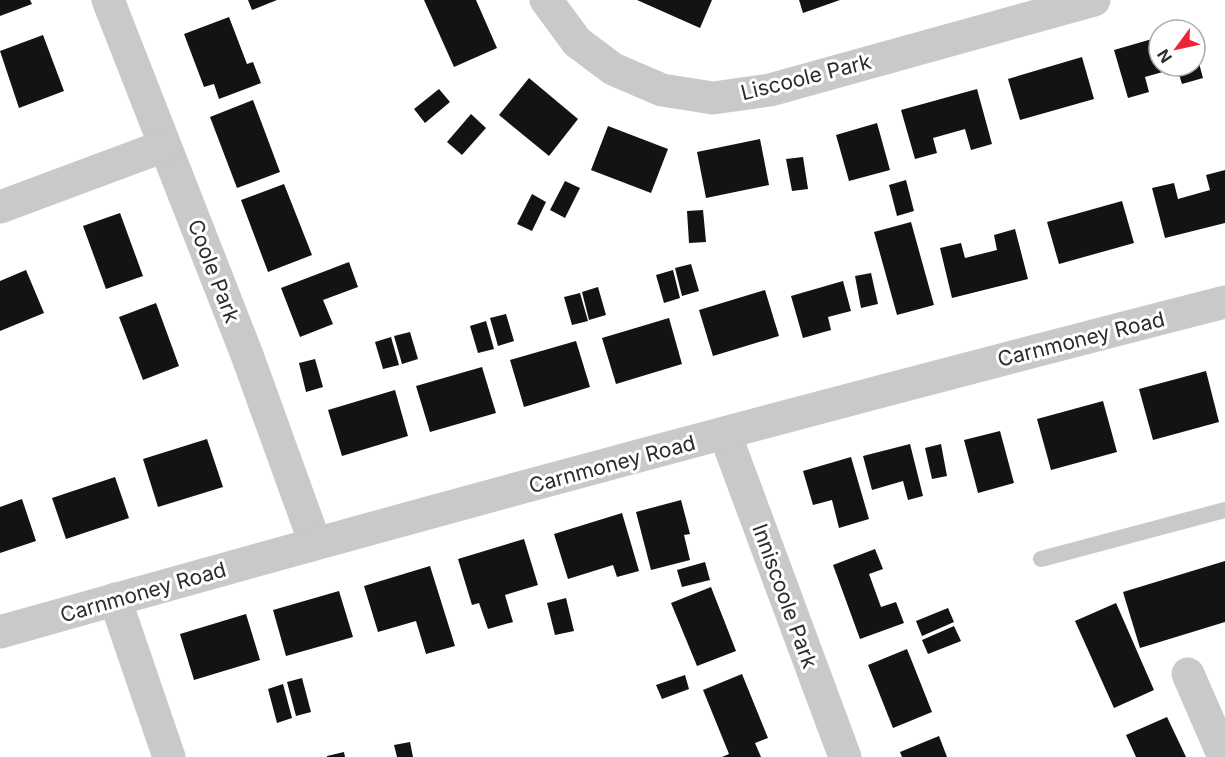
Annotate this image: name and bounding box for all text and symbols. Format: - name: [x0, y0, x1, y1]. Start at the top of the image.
- north arrow: [1147, 18, 1207, 78]
- text: N: [1153, 46, 1176, 67]
- street label: Liscoole Park: [738, 49, 874, 105]
- street label: Coole Park: [183, 216, 245, 327]
- street label: Carnmoney Road: [995, 306, 1167, 372]
- street label: Carnmoney Road: [526, 430, 698, 498]
- street label: Inniscoole Park: [747, 520, 823, 672]
- street label: Carnmoney Road: [57, 556, 229, 628]

